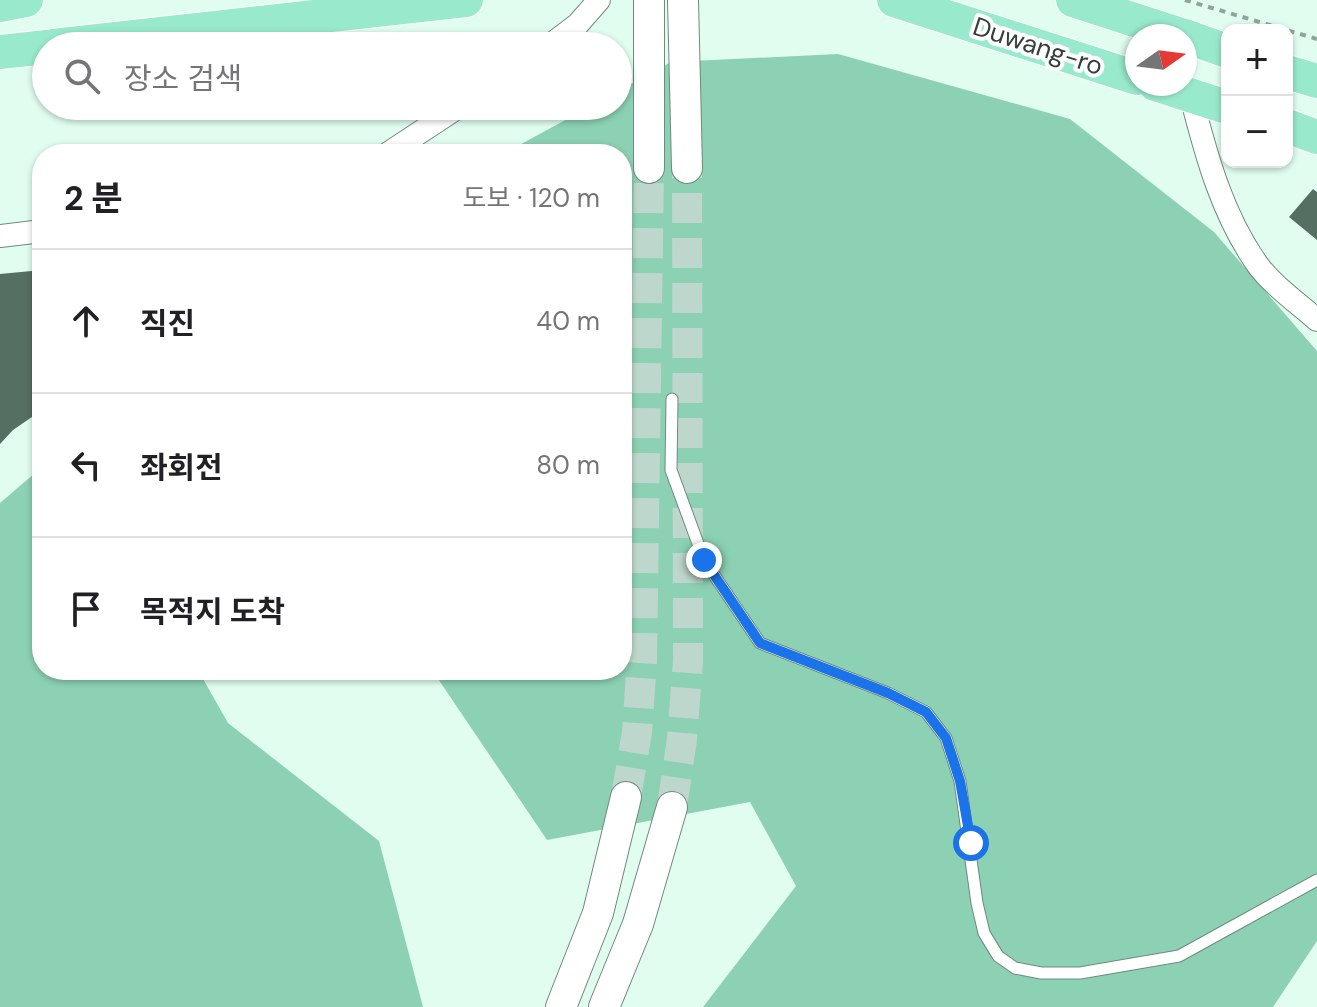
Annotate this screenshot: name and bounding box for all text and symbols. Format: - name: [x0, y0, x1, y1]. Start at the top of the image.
- street label: Duwang-ro: [969, 9, 1107, 83]
- north arrow: [1125, 24, 1197, 96]
- map controls: [1221, 24, 1293, 168]
- button: +: [1221, 24, 1293, 96]
- search box: [32, 32, 632, 120]
- icon: search: [60, 54, 104, 98]
- text: 장소 검색: [124, 59, 242, 98]
- button: −: [1221, 96, 1293, 168]
- text: 2 분: [64, 176, 123, 221]
- text: 도보 · 120 m: [462, 181, 600, 215]
- icon: ahead: [64, 299, 108, 343]
- text: 직진: [140, 304, 195, 343]
- text: 40 m: [536, 304, 600, 338]
- icon: left: [64, 443, 108, 487]
- text: 좌회전: [140, 448, 223, 487]
- text: 80 m: [536, 448, 600, 482]
- route end: [686, 542, 722, 578]
- icon: arrive: [64, 587, 108, 631]
- text: 목적지 도착: [140, 592, 285, 631]
- route start: [953, 825, 989, 861]

